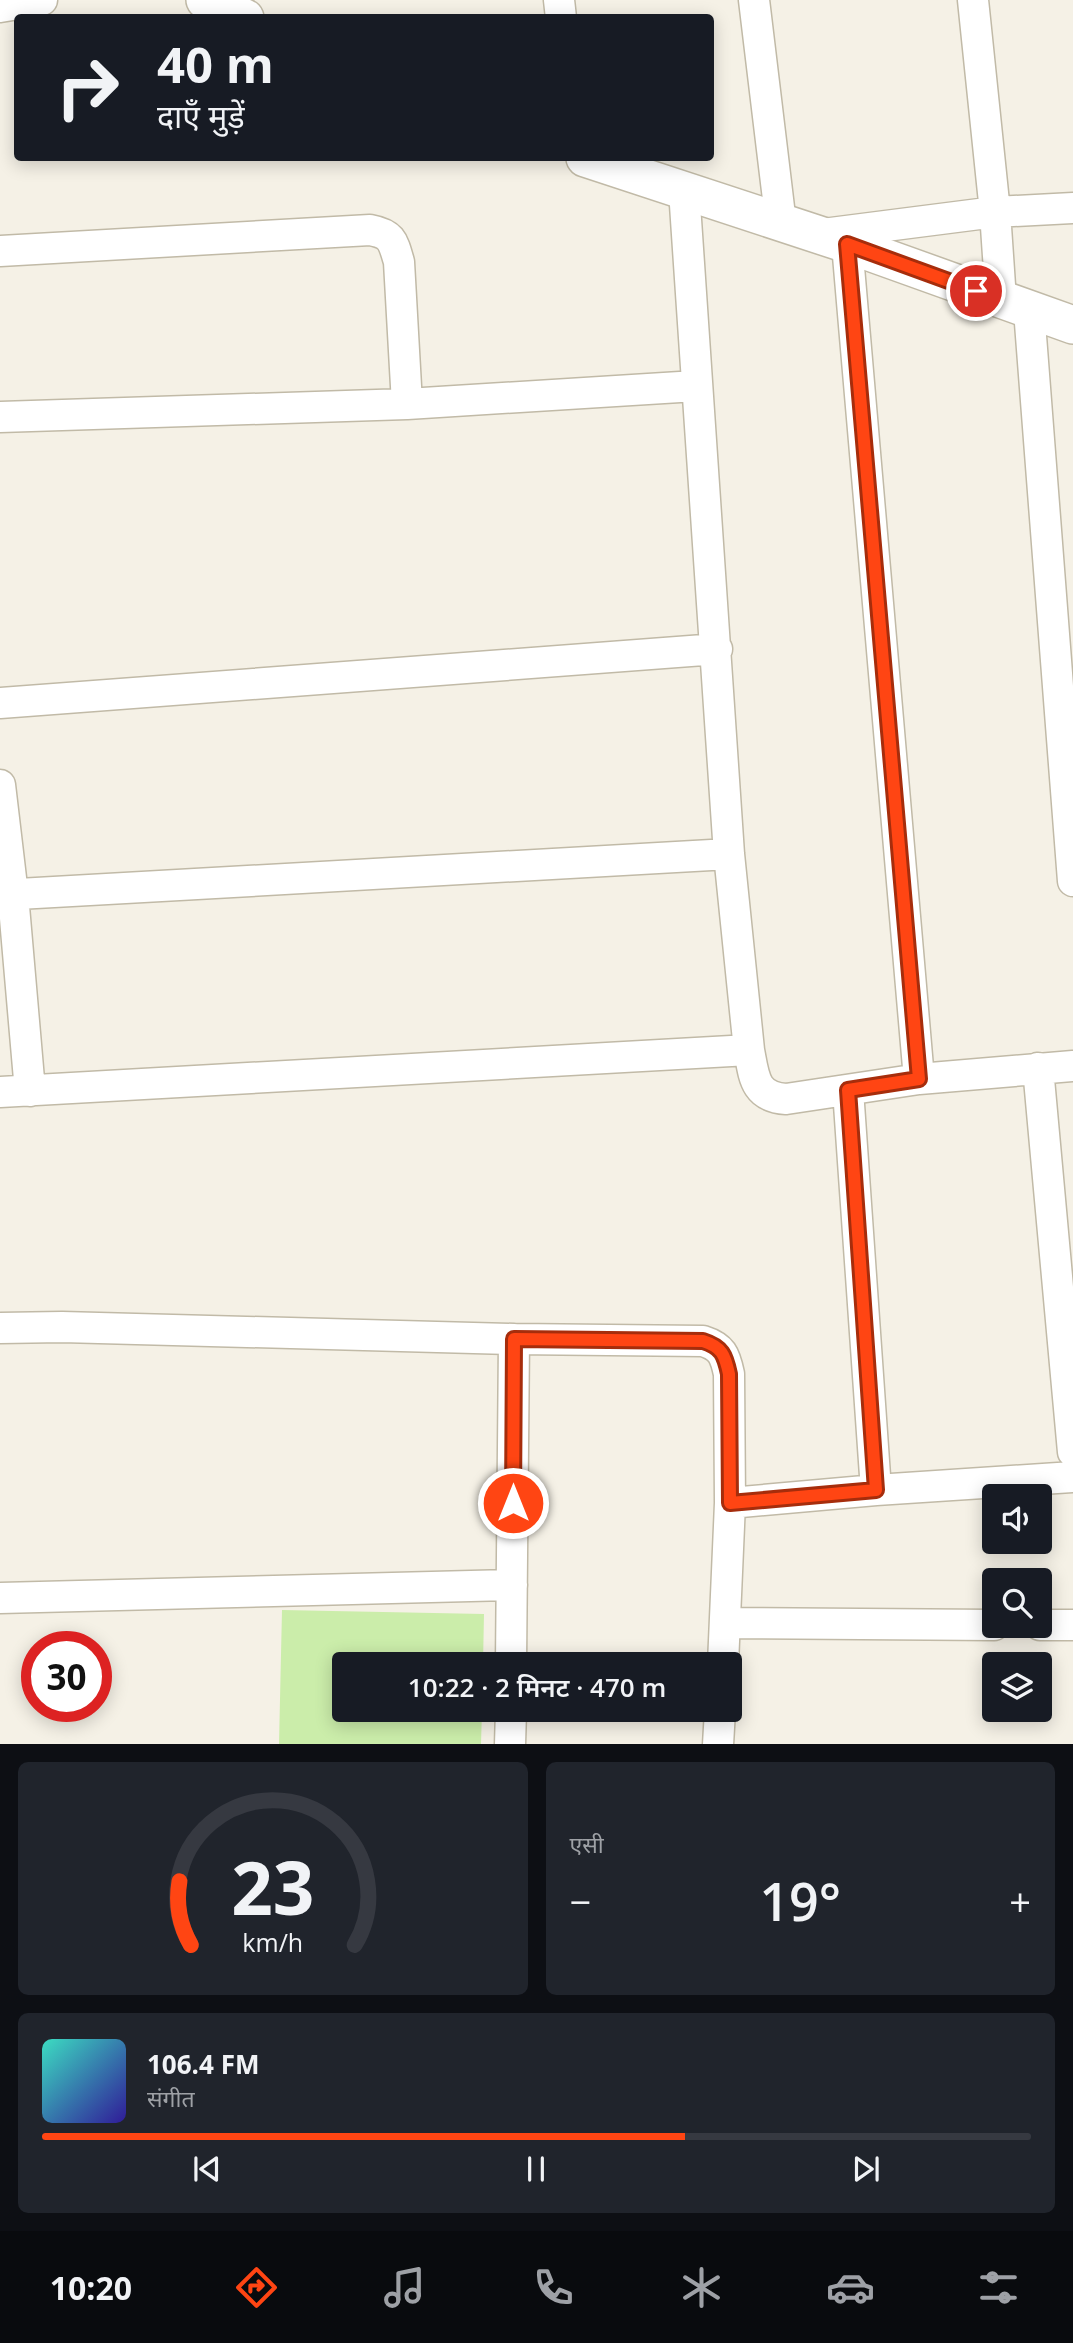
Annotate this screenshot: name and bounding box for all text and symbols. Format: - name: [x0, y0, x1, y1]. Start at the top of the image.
- text: 40 m: [157, 31, 274, 97]
- icon: right: [42, 42, 133, 133]
- text: दाएँ मुड़ें: [157, 94, 245, 137]
- pin: [946, 261, 1006, 321]
- icon: arrive: [957, 272, 995, 310]
- position arrow: [476, 1466, 550, 1540]
- map controls: [982, 1484, 1052, 1722]
- button: sound: [982, 1484, 1052, 1554]
- button: search: [982, 1568, 1052, 1638]
- speed limit sign: 30: [21, 1631, 112, 1722]
- button: layers: [982, 1652, 1052, 1722]
- text: 10:22 · 2 मिनट · 470 m: [408, 1669, 666, 1705]
- text: एसी: [570, 1828, 604, 1860]
- text: 23: [231, 1837, 314, 1936]
- text: 19°: [759, 1865, 841, 1936]
- text: −: [570, 1875, 591, 1927]
- text: +: [1009, 1875, 1031, 1927]
- text: km/h: [242, 1924, 303, 1958]
- text: 106.4 FM: [147, 2046, 259, 2082]
- text: संगीत: [147, 2082, 195, 2114]
- icon: previous: [188, 2150, 226, 2188]
- icon: pause: [517, 2150, 555, 2188]
- icon: next: [847, 2150, 885, 2188]
- icon: directions: [232, 2263, 281, 2312]
- icon: music: [380, 2263, 429, 2312]
- icon: phone: [529, 2263, 578, 2312]
- icon: climate: [677, 2263, 726, 2312]
- icon: car: [826, 2263, 875, 2312]
- icon: filters: [974, 2263, 1023, 2312]
- text: 10:20: [50, 2266, 132, 2309]

